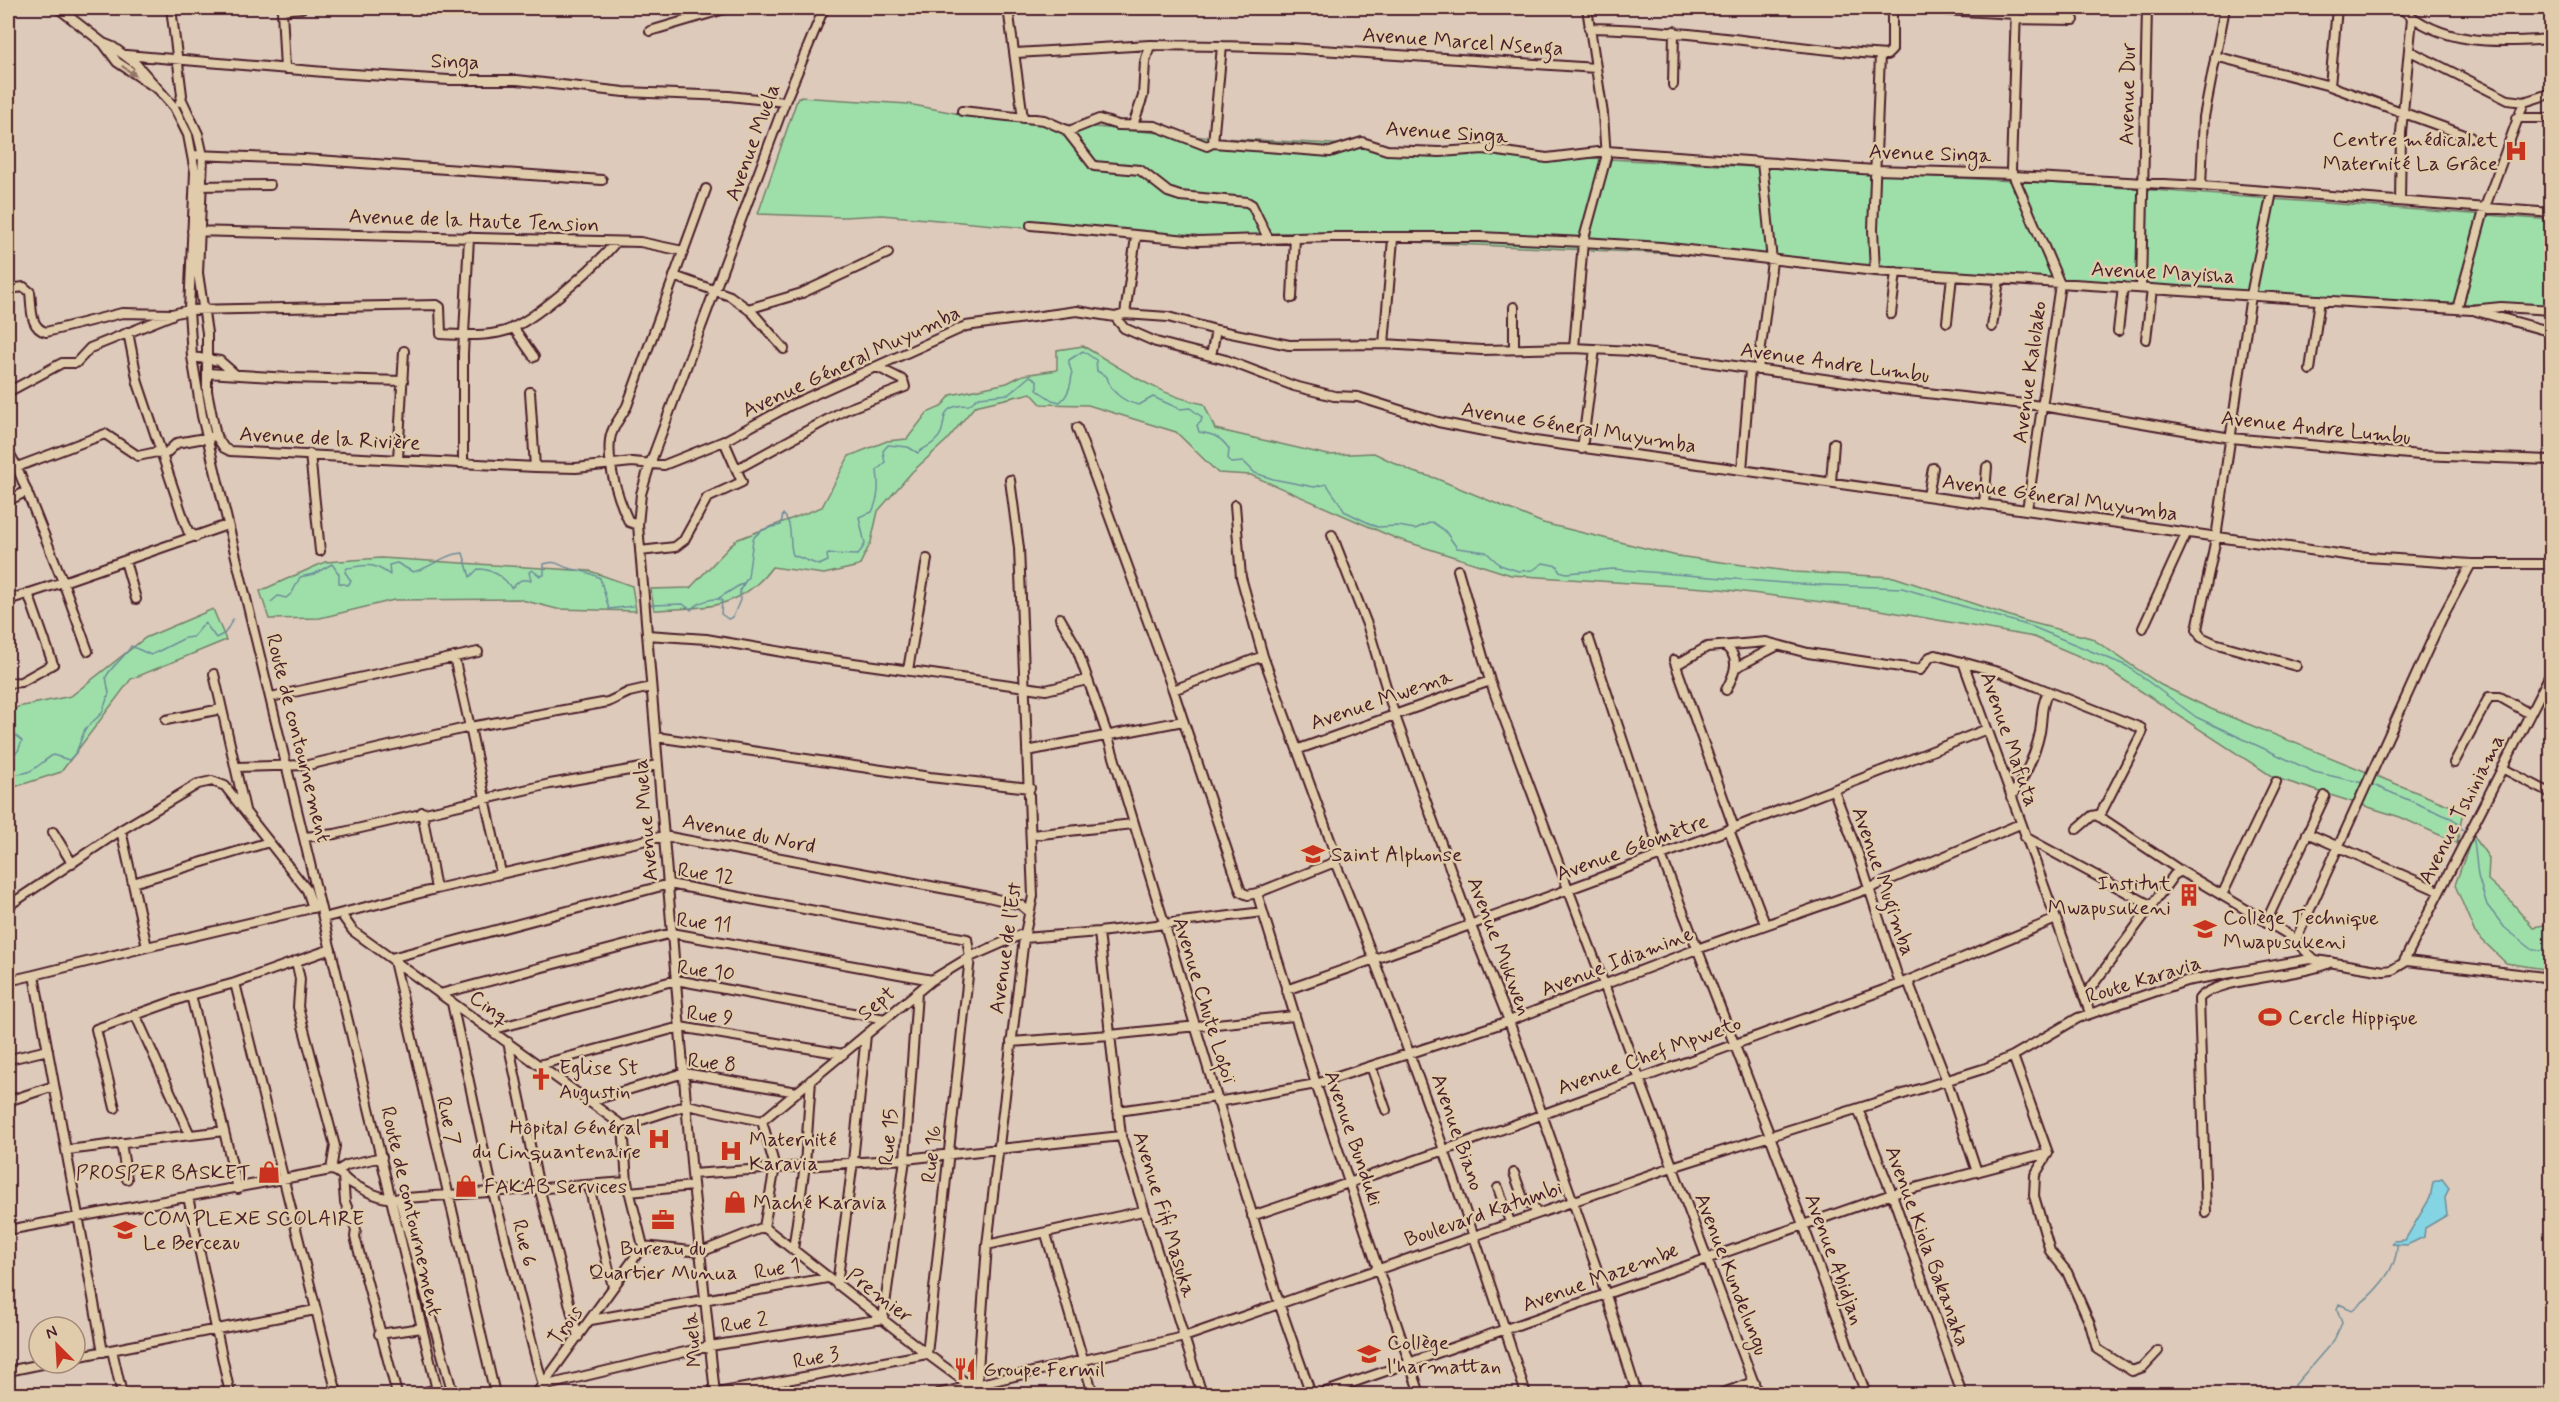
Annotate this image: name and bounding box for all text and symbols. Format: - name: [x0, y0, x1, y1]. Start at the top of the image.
- street label: Avenue Marcel Nsenga: [1361, 21, 1564, 65]
- street label: Avenue Dur: [2113, 42, 2143, 146]
- street label: Singa: [430, 47, 480, 78]
- one-way arrow: [120, 65, 136, 77]
- street label: Avenue Muela: [719, 80, 787, 205]
- street label: Avenue Singa: [1385, 115, 1509, 152]
- place label: Centre médical et Maternité La Grâce: [2323, 126, 2499, 178]
- street label: Avenue Singa: [1868, 138, 1992, 171]
- hospital icon: Centre médical et Maternité La Grâce: [2503, 138, 2529, 164]
- street label: Avenue de la Haute Tension: [348, 203, 600, 239]
- street label: Avenue Mayisha: [2090, 255, 2236, 291]
- street label: Avenue Géneral Muyumba: [738, 299, 965, 425]
- street label: Avenue Kalolako: [2006, 299, 2054, 445]
- street label: Avenue Andre Lumbu: [1739, 336, 1931, 390]
- street label: Avenue Géneral Muyumba: [1459, 396, 1698, 460]
- street label: Avenue Andre Lumbu: [2220, 404, 2412, 452]
- street label: Avenue de la Rivière: [239, 420, 421, 458]
- street label: Avenue Géneral Muyumba: [1940, 468, 2179, 528]
- street label: Route de contournement: [259, 631, 338, 846]
- street label: Avenue Mwema: [1307, 662, 1456, 737]
- street label: Avenue Mafuta: [1973, 668, 2045, 811]
- street label: Avenue Tshiniama: [2412, 730, 2512, 889]
- street label: Avenue Muela: [627, 757, 665, 882]
- street label: Avenue Mugimba: [1843, 803, 1922, 960]
- street label: Avenue du Nord: [680, 807, 818, 861]
- street label: Avenue Géomètre: [1552, 807, 1712, 888]
- school or university icon: Saint Alphonse: [1300, 841, 1326, 867]
- place label: Saint Alphonse: [1331, 841, 1462, 869]
- street label: Rue 12: [676, 856, 736, 892]
- place label: Institut Mwapusukeni: [2048, 870, 2172, 922]
- street label: Avenue Mukwen: [1460, 873, 1538, 1020]
- street label: Avenue de l'Est: [983, 880, 1029, 1016]
- building icon: Institut Mwapusukeni: [2176, 882, 2202, 908]
- place label: Collège Technique Mwapusukeni: [2223, 904, 2379, 956]
- street label: Rue 11: [675, 906, 733, 940]
- street label: Avenue Chute Lofoï: [1163, 914, 1243, 1088]
- school or university icon: Collège Technique Mwapusukeni: [2192, 916, 2218, 942]
- street label: Avenue Idiamine: [1537, 920, 1698, 1004]
- street label: Route Karavia: [2082, 949, 2205, 1011]
- street label: Rue 10: [675, 954, 736, 988]
- street label: Sept: [852, 980, 901, 1028]
- street label: Cinq: [463, 984, 516, 1032]
- street label: Rue 9: [685, 999, 735, 1033]
- sports icon: Cercle Hippique: [2257, 1004, 2283, 1030]
- place label: Cercle Hippique: [2288, 1004, 2418, 1032]
- street label: Avenue Chef Mpweto: [1553, 1010, 1745, 1102]
- street label: Rue 8: [686, 1047, 738, 1079]
- place label: Eglise St Augustin: [559, 1054, 639, 1106]
- church icon: Eglise St Augustin: [528, 1066, 554, 1092]
- street label: Avenue Bunduki: [1317, 1067, 1389, 1210]
- street label: Avenue Biano: [1424, 1070, 1490, 1195]
- street label: Rue 7: [429, 1094, 467, 1149]
- street label: Route de contournement: [373, 1104, 449, 1319]
- street label: Rue 15: [873, 1107, 905, 1167]
- place label: Hôpital Général du Cinquantenaire: [472, 1114, 641, 1166]
- street label: Rue 16: [915, 1124, 949, 1184]
- hospital icon: Hôpital Général du Cinquantenaire: [646, 1126, 672, 1152]
- place label: Maternité Karavia: [749, 1126, 837, 1178]
- street label: Avenue Fifi Masuka: [1125, 1128, 1203, 1301]
- hospital icon: Maternité Karavia: [718, 1138, 744, 1164]
- street label: Avenue Kiola Bakanaka: [1878, 1142, 1976, 1350]
- place label: PROSPER BASKET: [76, 1159, 251, 1187]
- shop icon: PROSPER BASKET: [256, 1159, 282, 1185]
- shop icon: FAKAB Services: [453, 1173, 479, 1199]
- place label: FAKAB Services: [484, 1173, 627, 1201]
- street label: Boulevard Katumbi: [1401, 1174, 1566, 1254]
- shop icon: Maché Karavia: [722, 1189, 748, 1215]
- place label: Maché Karavia: [753, 1189, 887, 1217]
- street label: Avenue Kundelungu: [1686, 1189, 1775, 1360]
- street label: Avenue Abidjan: [1797, 1190, 1871, 1329]
- place label: COMPLEXE SCOLAIRE Le Berceau: [143, 1205, 364, 1257]
- office icon: Bureau du Quartier Munua: [650, 1207, 676, 1233]
- school or university icon: COMPLEXE SCOLAIRE Le Berceau: [112, 1217, 138, 1243]
- street label: Rue 6: [505, 1217, 543, 1270]
- place label: Bureau du Quartier Munua: [589, 1235, 737, 1287]
- street label: Avenue Mazembe: [1518, 1237, 1682, 1319]
- street label: Rue 1: [752, 1251, 802, 1287]
- street label: Premier: [840, 1262, 919, 1330]
- street label: Trois: [542, 1300, 590, 1351]
- street label: Rue 2: [719, 1305, 770, 1341]
- street label: Muela: [677, 1311, 709, 1369]
- north arrow: [27, 1315, 87, 1375]
- text: N: [42, 1321, 61, 1344]
- place label: Collège l'harmattan: [1387, 1329, 1501, 1381]
- street label: Rue 3: [791, 1340, 842, 1376]
- school or university icon: Collège l'harmattan: [1356, 1341, 1382, 1367]
- restaurant icon: Groupe Fermil: [952, 1356, 978, 1382]
- place label: Groupe Fermil: [983, 1356, 1105, 1384]

